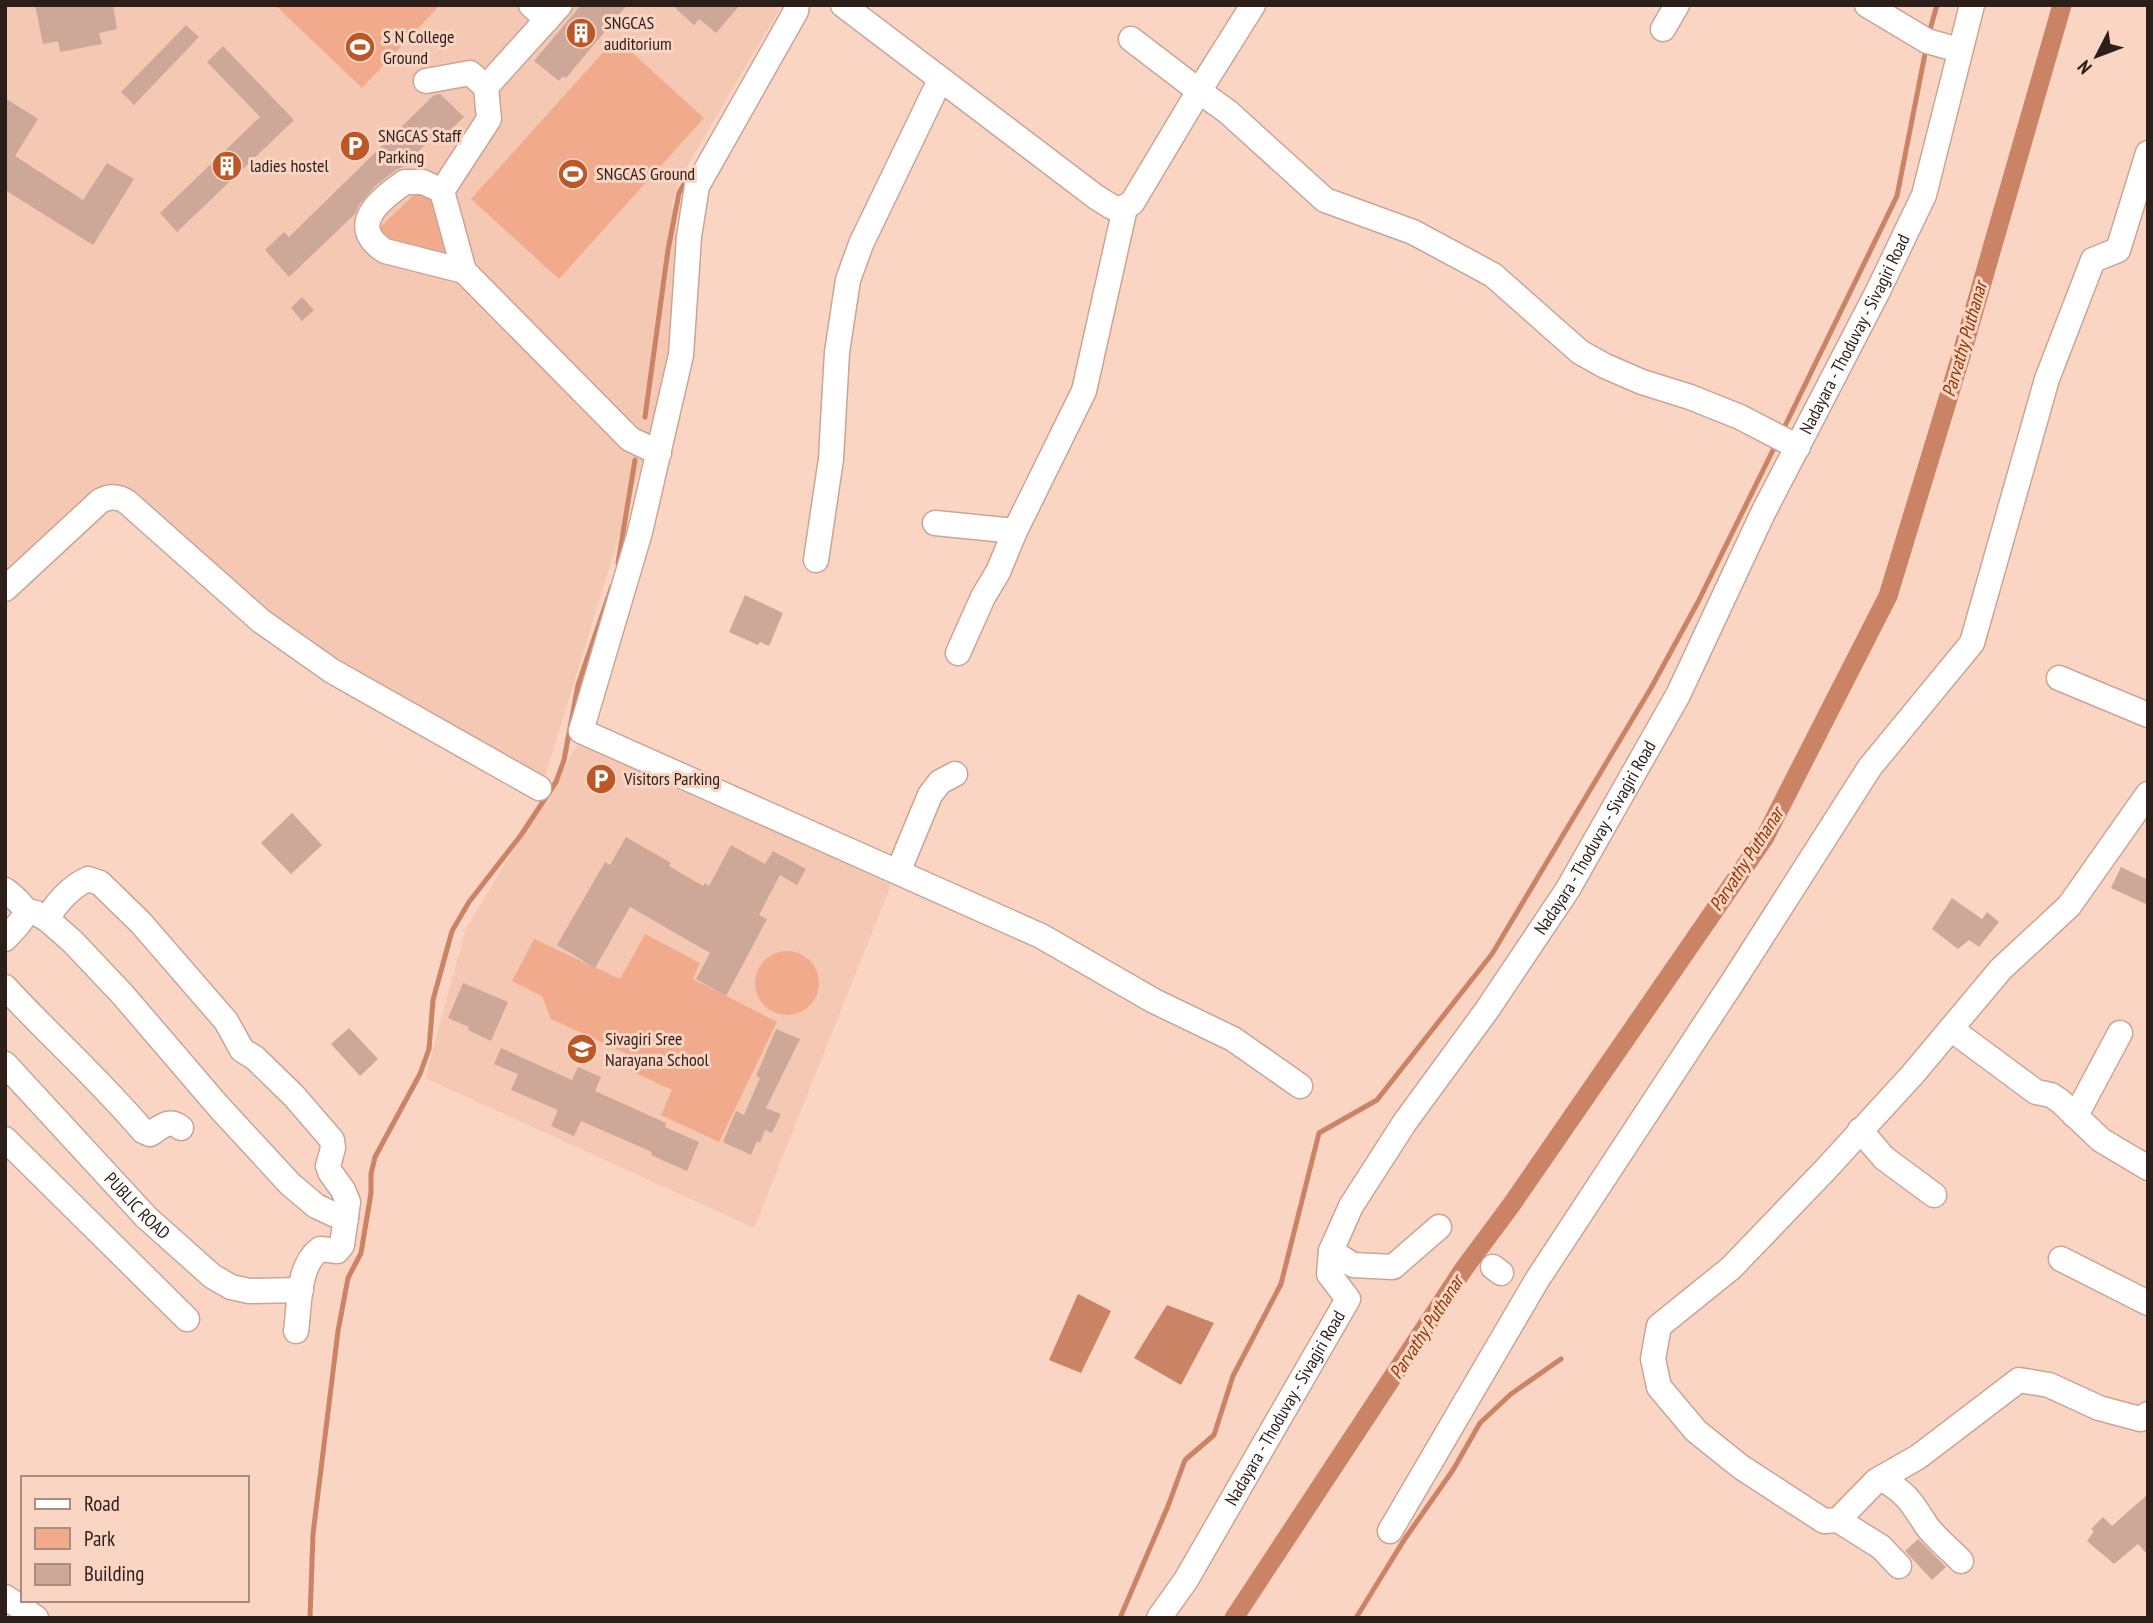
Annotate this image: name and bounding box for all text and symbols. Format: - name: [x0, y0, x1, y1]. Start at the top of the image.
- place label: SNGCAS auditorium: [604, 11, 672, 55]
- building icon: SNGCAS auditorium: [564, 16, 598, 50]
- north arrow: [2062, 21, 2132, 91]
- place label: S N College Ground: [383, 25, 454, 69]
- sports icon: S N College Ground: [343, 30, 377, 64]
- text: N: [2072, 56, 2097, 79]
- place label: SNGCAS Staff Parking: [378, 124, 463, 168]
- parking icon: SNGCAS Staff Parking: [338, 129, 372, 163]
- building icon: ladies hostel: [210, 149, 244, 183]
- place label: ladies hostel: [250, 154, 329, 177]
- sports icon: SNGCAS Ground: [556, 157, 590, 191]
- place label: SNGCAS Ground: [596, 162, 695, 185]
- street label: Nadayara - Thoduvay - Sivagiri Road: [1794, 230, 1915, 438]
- water label: Parvathy Puthanar: [1936, 276, 1993, 399]
- street label: Nadayara - Thoduvay - Sivagiri Road: [1529, 736, 1661, 939]
- parking icon: Visitors Parking: [584, 762, 618, 796]
- place label: Visitors Parking: [623, 767, 720, 790]
- water label: Parvathy Puthanar: [1704, 800, 1790, 915]
- place label: Sivagiri Sree Narayana School: [605, 1027, 709, 1071]
- school or university icon: Sivagiri Sree Narayana School: [565, 1032, 599, 1066]
- street label: PUBLIC ROAD: [100, 1167, 175, 1244]
- water label: Parvathy Puthanar: [1384, 1268, 1470, 1383]
- street label: Nadayara - Thoduvay - Sivagiri Road: [1219, 1306, 1350, 1509]
- legend: [21, 1476, 248, 1602]
- text: Road: [84, 1490, 120, 1517]
- text: Park: [84, 1525, 115, 1552]
- text: Building: [84, 1560, 144, 1587]

